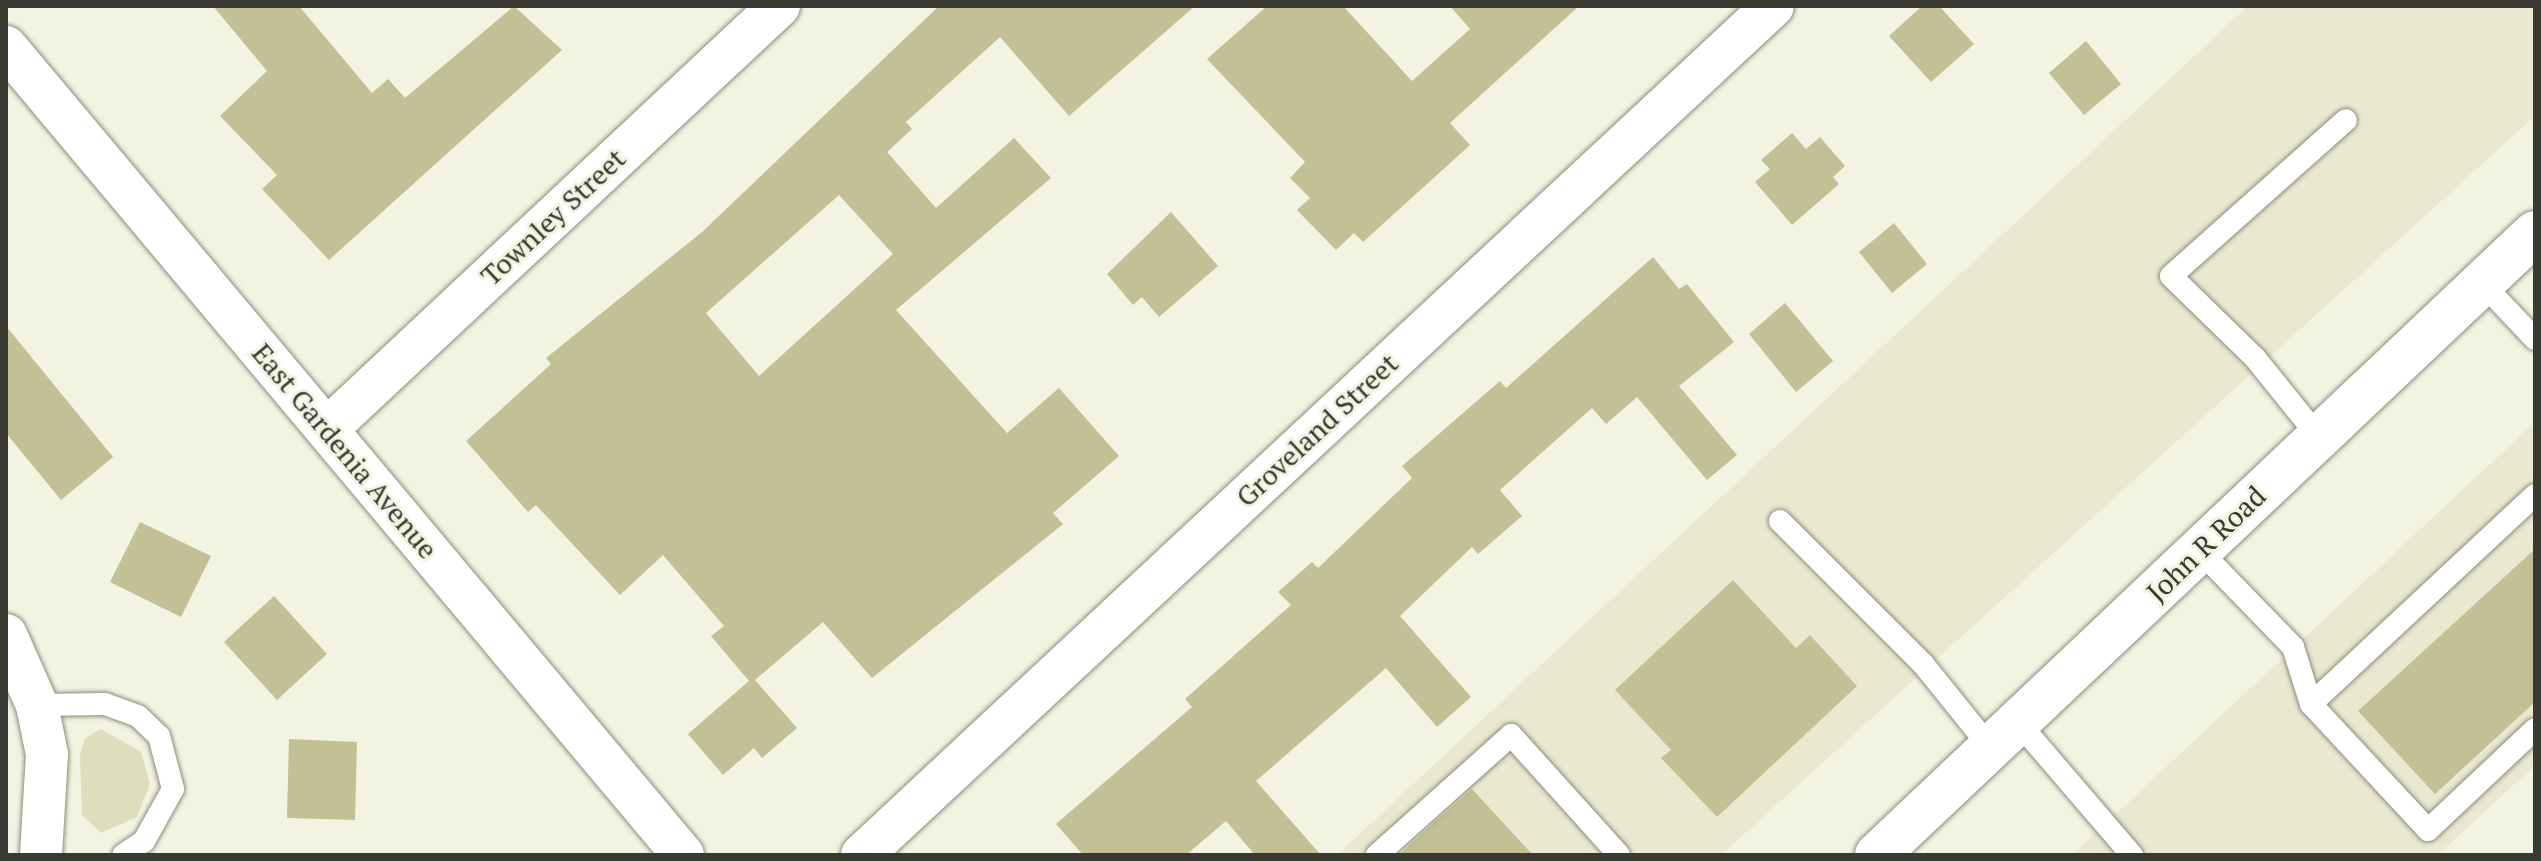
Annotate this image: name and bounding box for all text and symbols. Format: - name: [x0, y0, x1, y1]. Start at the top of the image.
- street label: Townley Street: [474, 141, 632, 293]
- street label: East Gardenia Avenue: [245, 336, 445, 566]
- street label: Groveland Street: [1229, 346, 1405, 514]
- street label: John R Road: [2140, 479, 2272, 609]

